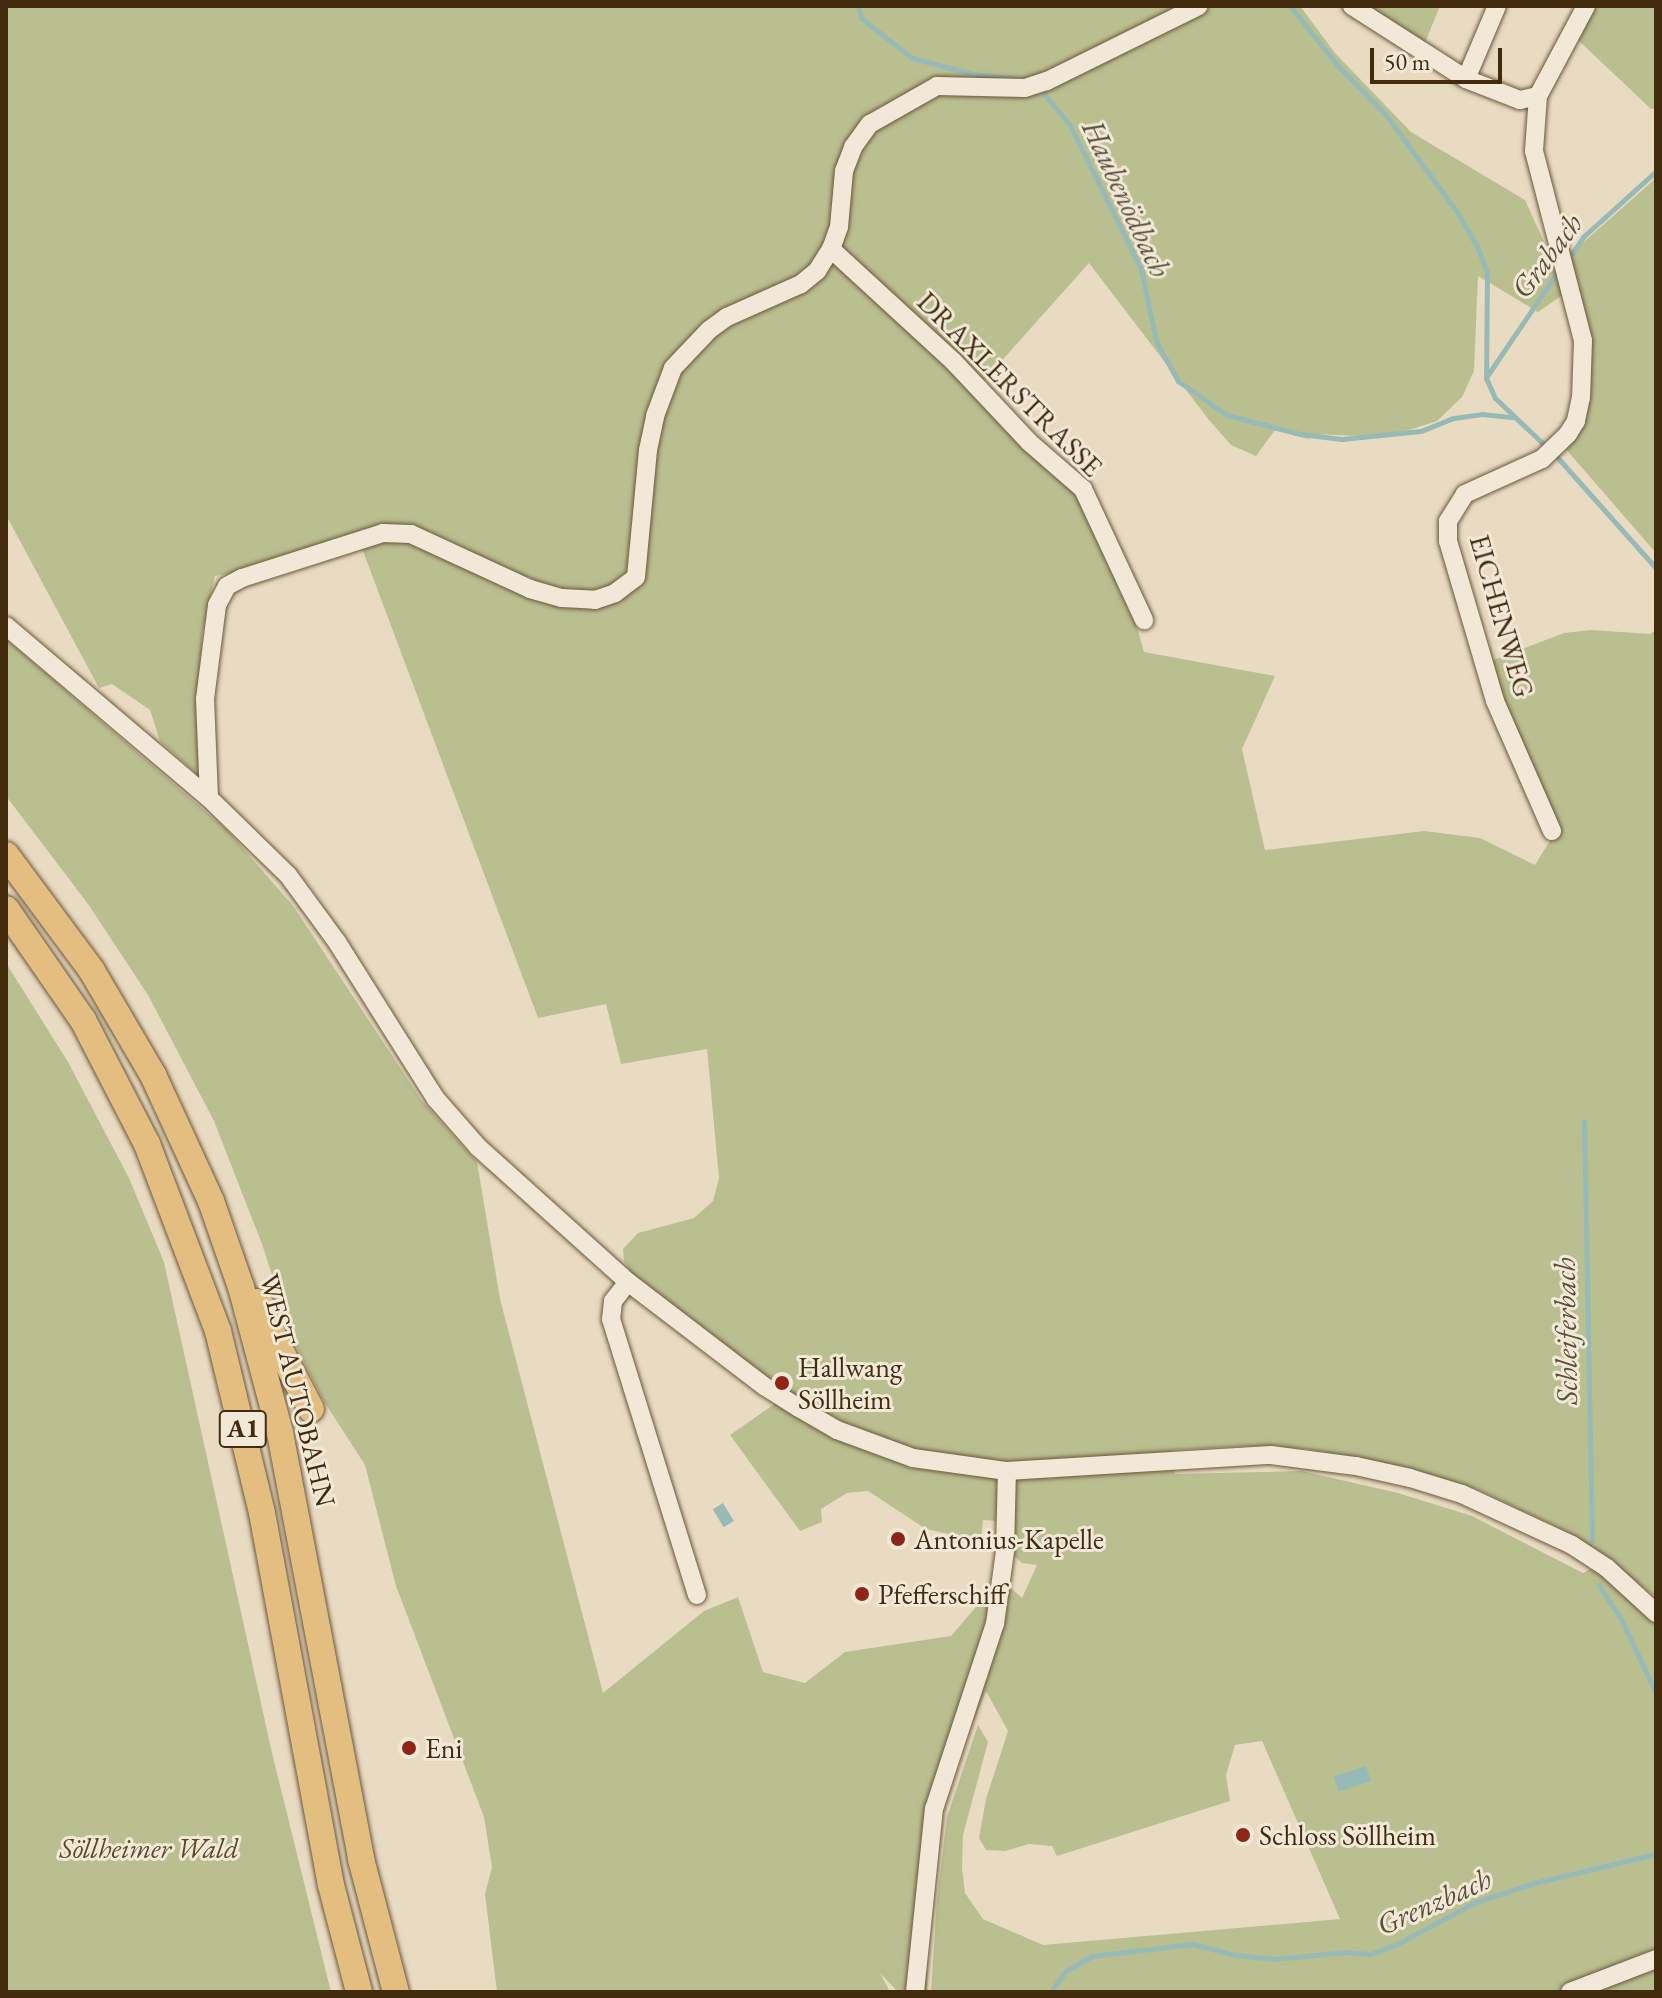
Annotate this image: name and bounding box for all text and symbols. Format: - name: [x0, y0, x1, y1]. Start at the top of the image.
- scale bar: [1374, 32, 1506, 82]
- text: 50 m: [1384, 46, 1431, 77]
- water label: Haubenödbach: [1074, 115, 1178, 283]
- water label: Grabach: [1504, 207, 1590, 305]
- street label: DRAXLERSTRASSE: [911, 285, 1109, 483]
- street label: EICHENWEG: [1463, 531, 1541, 701]
- water label: Schleiferbach: [1547, 1257, 1585, 1405]
- street label: WEST AUTOBAHN: [253, 1270, 343, 1510]
- place label: Hallwang Söllheim: [798, 1350, 902, 1416]
- marker: Hallwang Söllheim: [773, 1374, 791, 1392]
- road number: A1: [217, 1407, 269, 1451]
- place label: Antonius-Kapelle: [914, 1522, 1104, 1556]
- marker: Antonius-Kapelle: [889, 1530, 907, 1548]
- place label: Pfefferschiff: [878, 1577, 1006, 1611]
- marker: Pfefferschiff: [853, 1585, 871, 1603]
- place label: Eni: [425, 1731, 462, 1765]
- marker: Eni: [400, 1739, 418, 1757]
- place label: Schloss Söllheim: [1259, 1818, 1436, 1852]
- marker: Schloss Söllheim: [1234, 1826, 1252, 1844]
- park label: Söllheimer Wald: [60, 1831, 238, 1865]
- water label: Grenzbach: [1371, 1861, 1497, 1943]

